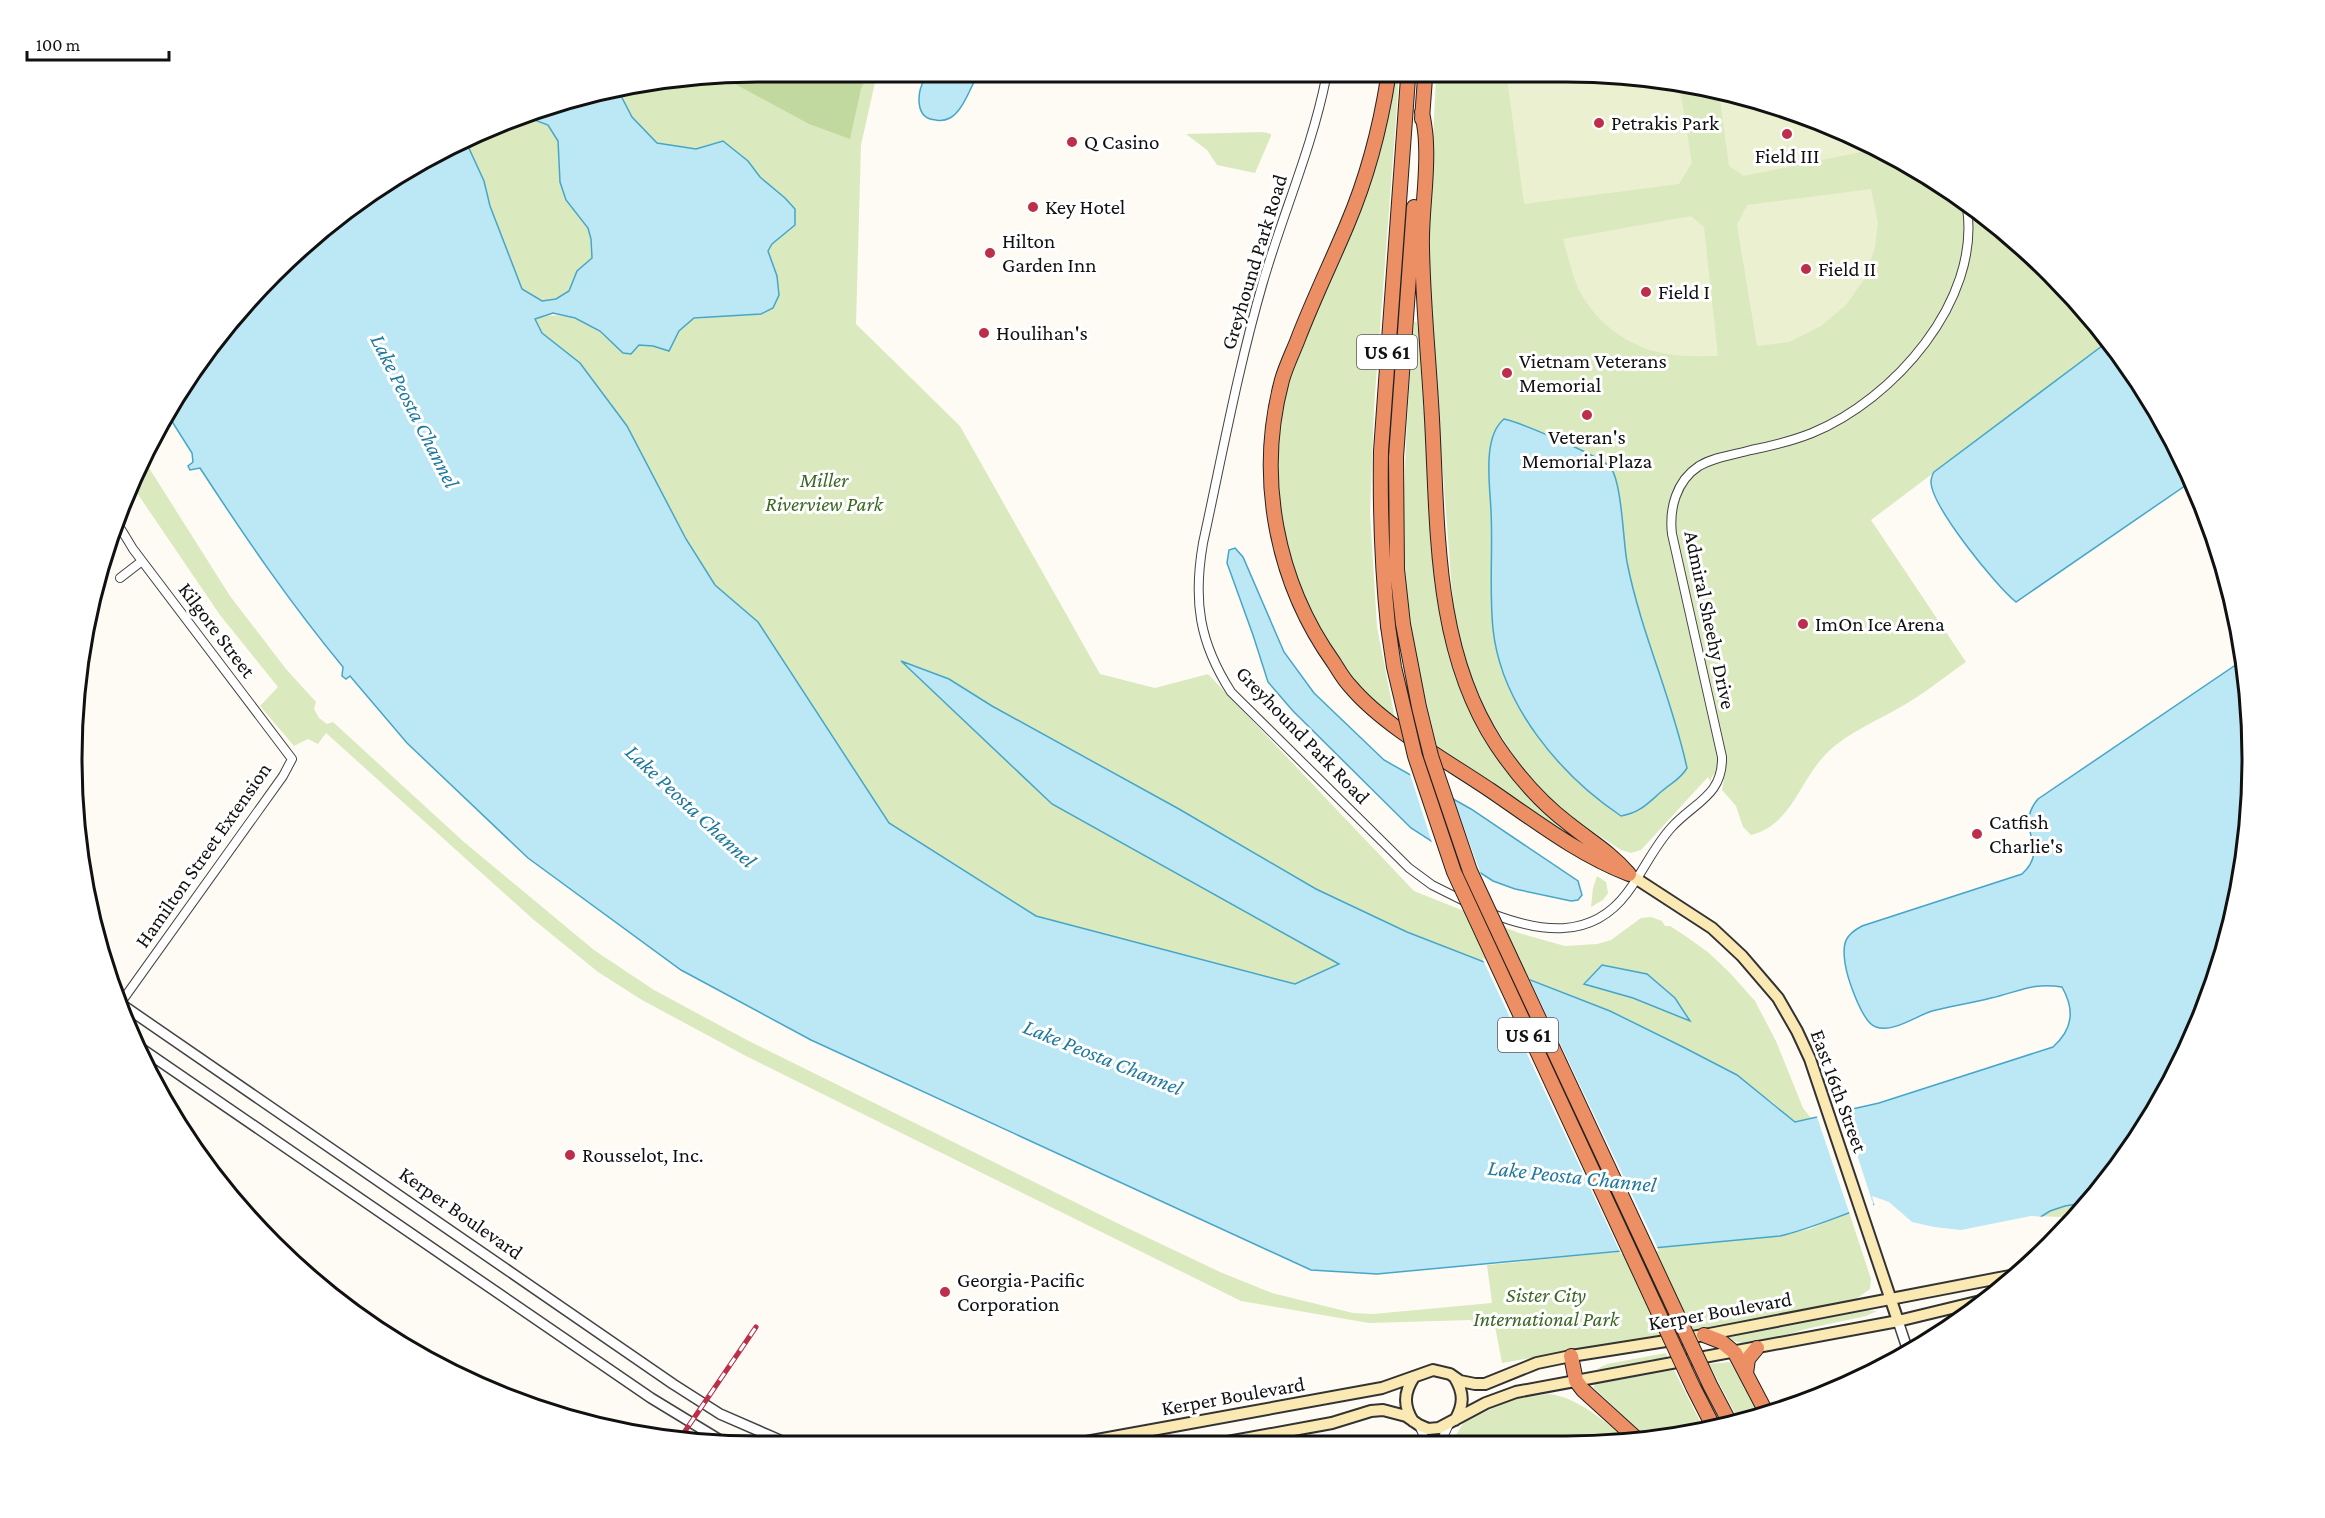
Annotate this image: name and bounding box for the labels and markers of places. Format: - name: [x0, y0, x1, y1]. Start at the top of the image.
- place label: Petrakis Park: [1611, 111, 1719, 135]
- marker: Petrakis Park: [1592, 116, 1606, 130]
- marker: Field III: [1780, 127, 1794, 141]
- place label: Q Casino: [1084, 130, 1159, 154]
- marker: Q Casino: [1065, 135, 1079, 149]
- place label: Field III: [1755, 144, 1819, 168]
- place label: Key Hotel: [1045, 195, 1125, 219]
- marker: Key Hotel: [1026, 200, 1040, 214]
- place label: Hilton Garden Inn: [1002, 229, 1096, 277]
- marker: Hilton Garden Inn: [983, 246, 997, 260]
- place label: Field II: [1818, 257, 1876, 281]
- marker: Field II: [1799, 262, 1813, 276]
- place label: Field I: [1658, 280, 1710, 304]
- marker: Field I: [1639, 285, 1653, 299]
- place label: Houlihan's: [996, 321, 1088, 345]
- marker: Houlihan's: [977, 326, 991, 340]
- place label: Vietnam Veterans Memorial: [1519, 349, 1667, 397]
- marker: Vietnam Veterans Memorial: [1500, 366, 1514, 380]
- marker: Veteran's Memorial Plaza: [1580, 408, 1594, 422]
- place label: Veteran's Memorial Plaza: [1522, 425, 1653, 473]
- place label: ImOn Ice Arena: [1815, 612, 1945, 636]
- marker: ImOn Ice Arena: [1796, 617, 1810, 631]
- place label: Catfish Charlie's: [1989, 810, 2063, 858]
- marker: Catfish Charlie's: [1970, 827, 1984, 841]
- place label: Rousselot, Inc.: [582, 1143, 703, 1167]
- marker: Rousselot, Inc.: [563, 1148, 577, 1162]
- place label: Georgia-Pacific Corporation: [957, 1268, 1084, 1316]
- marker: Georgia-Pacific Corporation: [938, 1285, 952, 1299]

